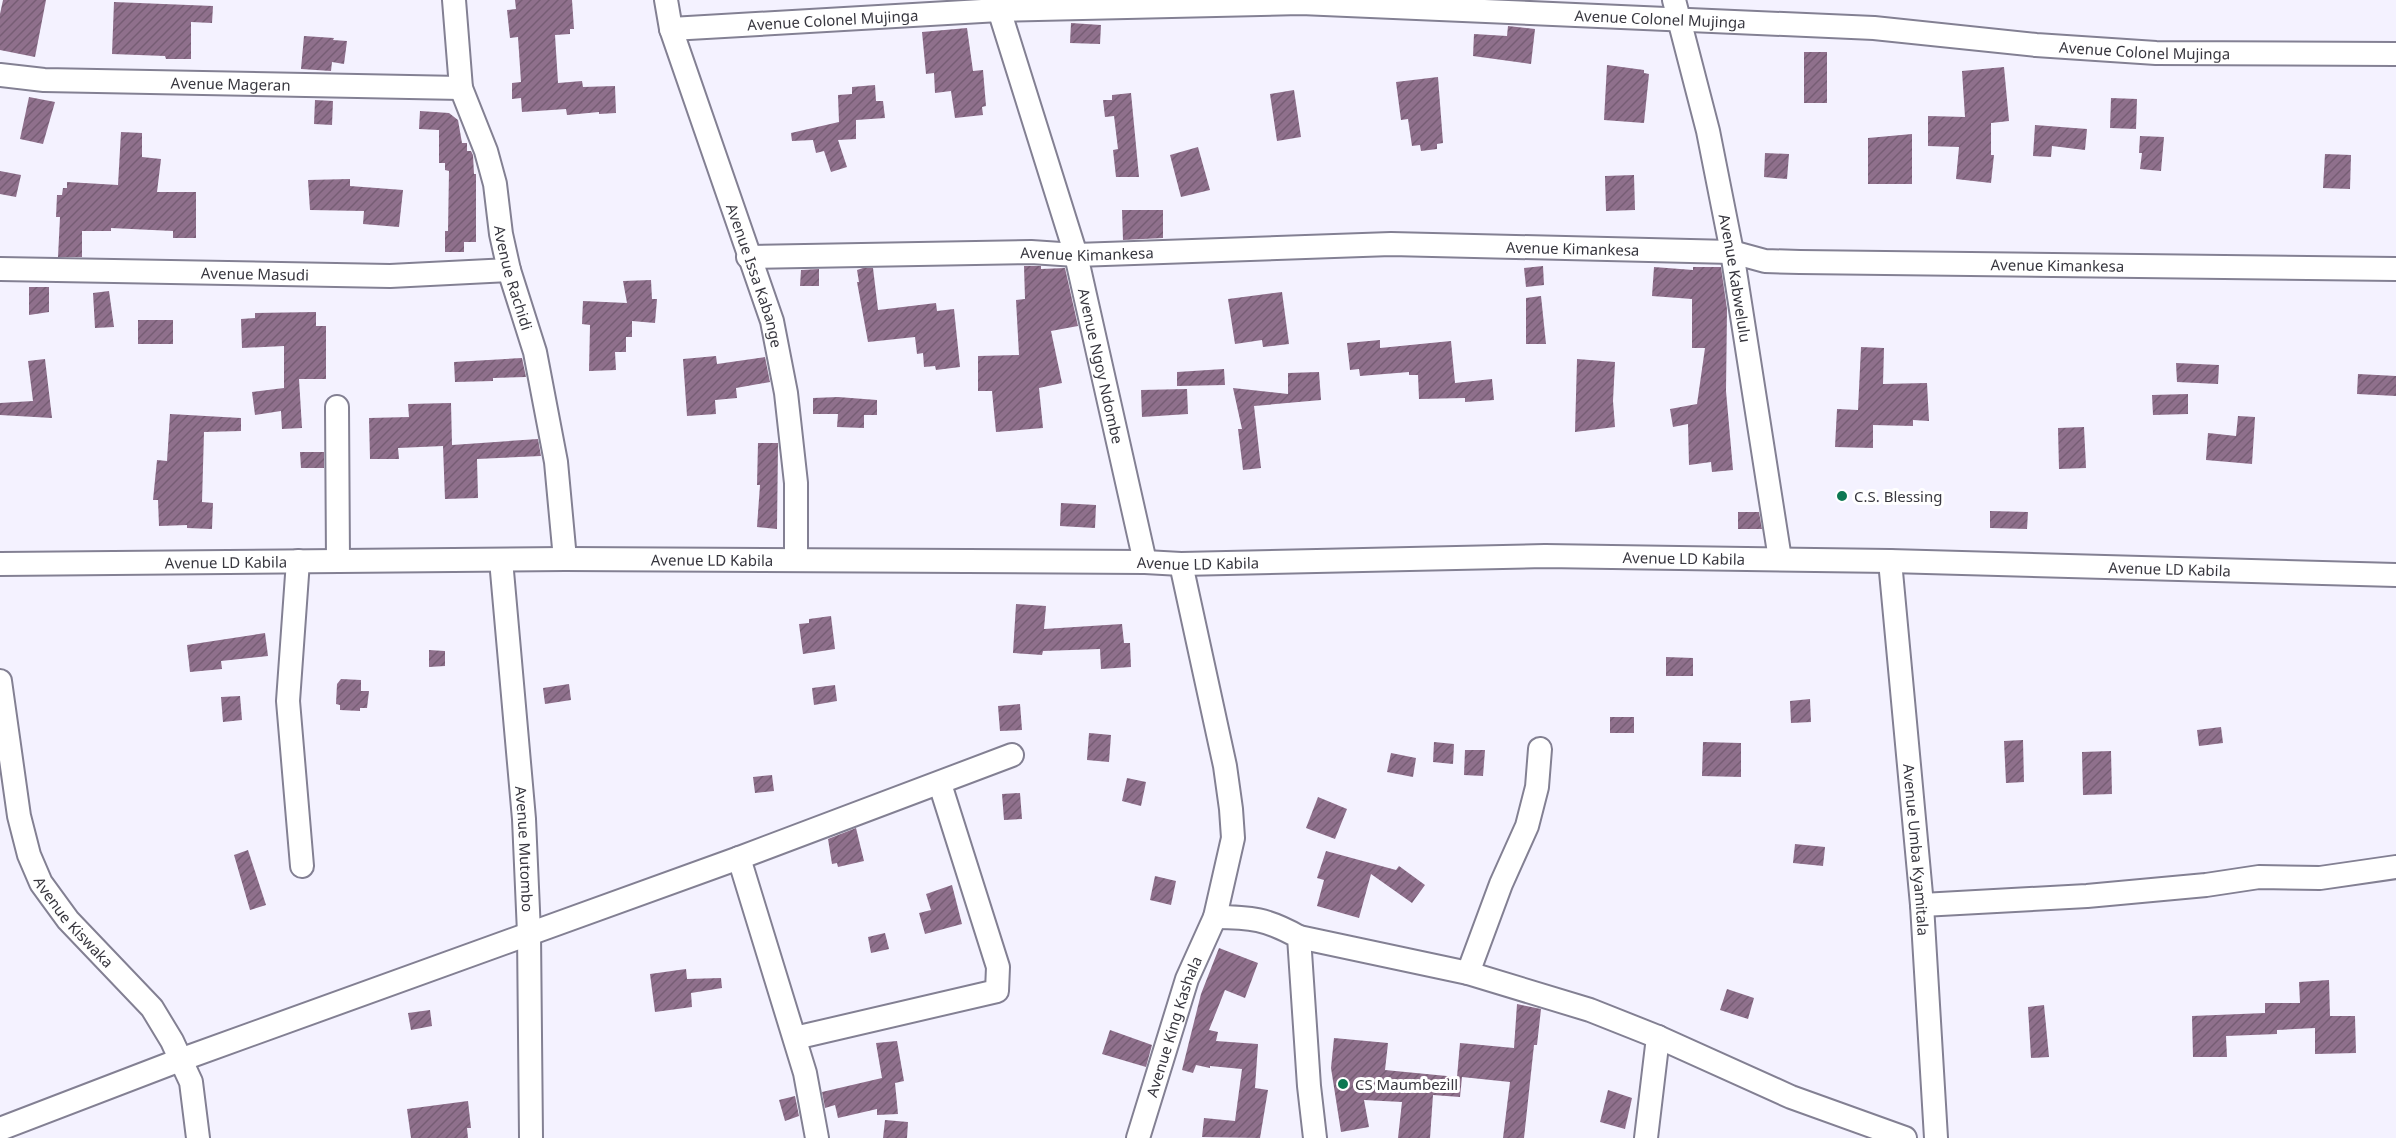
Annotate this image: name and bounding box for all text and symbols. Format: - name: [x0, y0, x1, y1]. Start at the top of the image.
- street label: Avenue Colonel Mujinga: [747, 5, 919, 35]
- street label: Avenue Colonel Mujinga: [1574, 5, 1746, 32]
- street label: Avenue Colonel Mujinga: [2059, 37, 2230, 63]
- street label: Avenue Mageran: [171, 72, 291, 95]
- street label: Avenue Issa Kabange: [722, 201, 787, 349]
- street label: Avenue Kabwelulu: [1715, 212, 1756, 344]
- street label: Avenue Rachidi: [490, 224, 537, 333]
- street label: Avenue Kimankesa: [1506, 237, 1640, 260]
- street label: Avenue Kimankesa: [1020, 242, 1154, 265]
- street label: Avenue Kimankesa: [1990, 254, 2124, 276]
- street label: Avenue Masudi: [201, 263, 309, 285]
- street label: Avenue Ngoy Ndombe: [1074, 286, 1128, 446]
- place label: C.S. Blessing: [1854, 486, 1942, 506]
- marker: C.S. Blessing: [1835, 489, 1849, 503]
- street label: Avenue LD Kabila: [1622, 547, 1745, 569]
- street label: Avenue LD Kabila: [651, 549, 773, 570]
- street label: Avenue LD Kabila: [165, 551, 287, 573]
- street label: Avenue LD Kabila: [1137, 552, 1259, 574]
- street label: Avenue LD Kabila: [2108, 557, 2231, 580]
- street label: Avenue Umba Kyamitala: [1899, 763, 1934, 936]
- street label: Avenue Mutombo: [511, 785, 538, 913]
- street label: Avenue Kiswaka: [29, 874, 118, 972]
- street label: Avenue King Kashala: [1141, 953, 1206, 1099]
- place label: CS Maumbezill: [1355, 1074, 1458, 1094]
- marker: CS Maumbezill: [1336, 1077, 1350, 1091]

